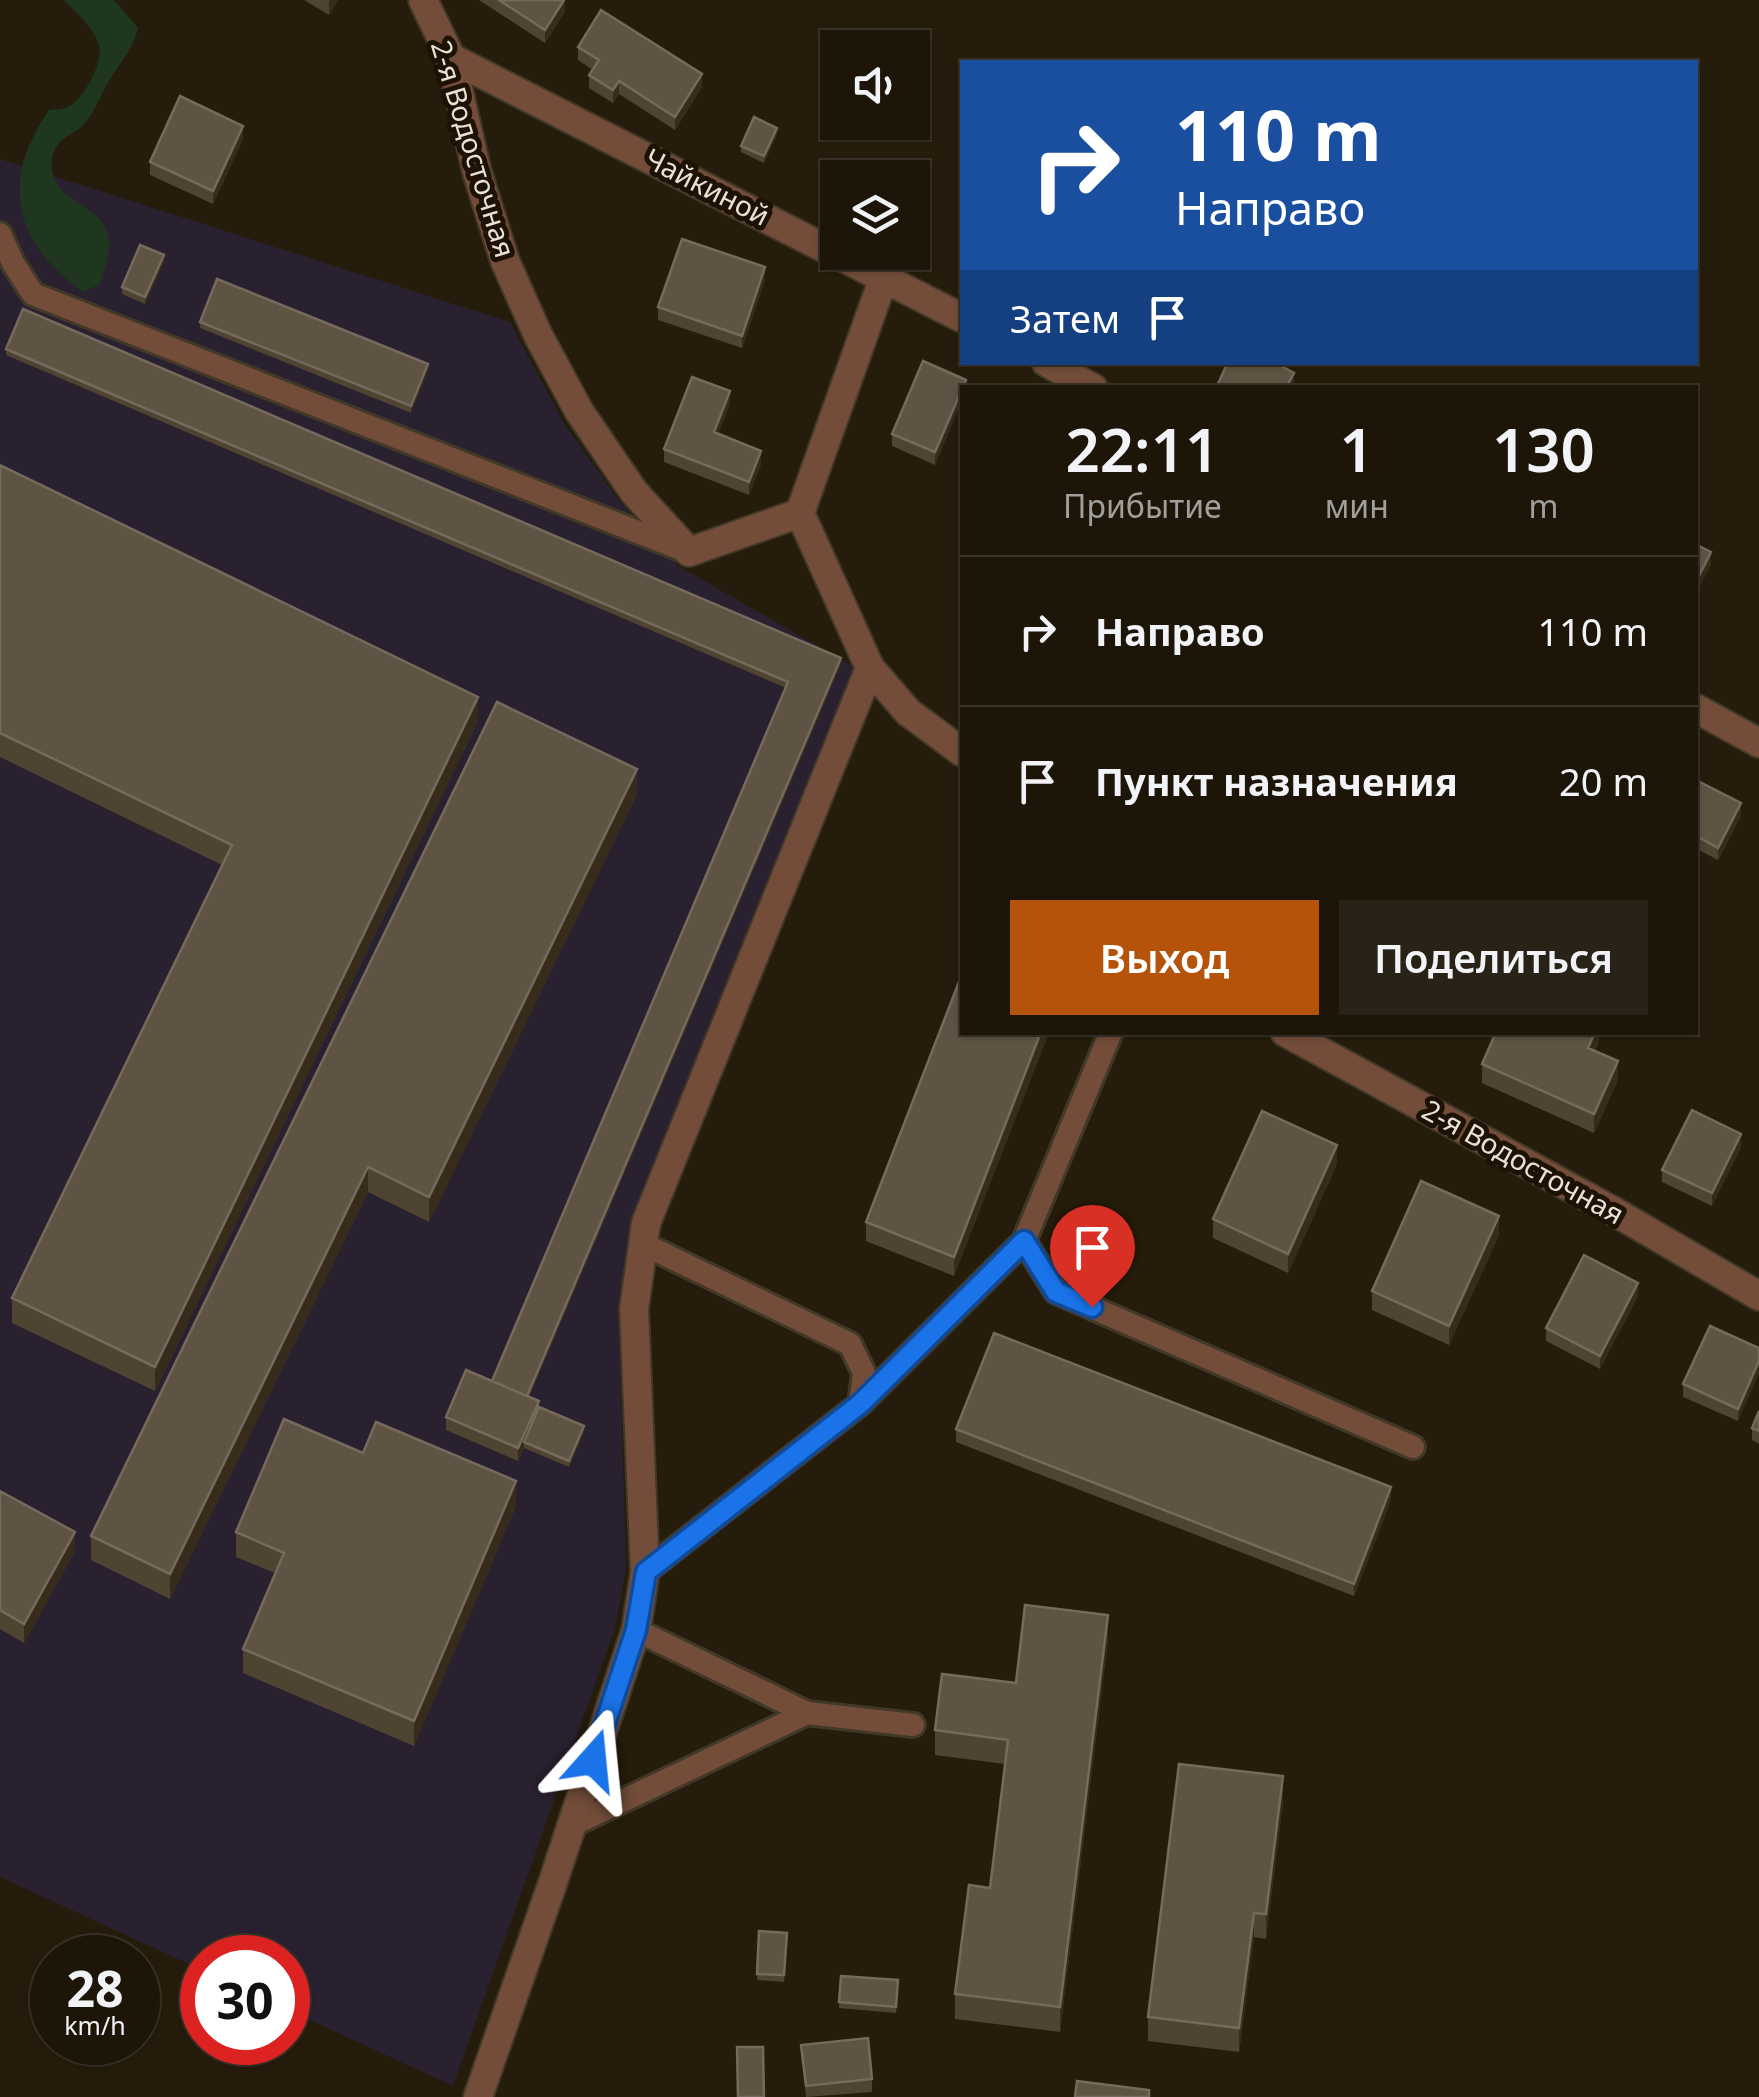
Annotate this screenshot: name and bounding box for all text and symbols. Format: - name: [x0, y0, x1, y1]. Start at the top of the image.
- map controls: [820, 30, 930, 270]
- button: sound: [820, 30, 930, 140]
- street label: 2-я Водосточная: [423, 36, 525, 262]
- text: 110 m: [1175, 86, 1382, 182]
- icon: right: [1010, 100, 1140, 230]
- street label: Чайкиной: [639, 138, 776, 234]
- button: layers: [820, 160, 930, 270]
- text: Направо: [1175, 177, 1365, 238]
- icon: arrive: [1140, 290, 1195, 345]
- text: Затем: [1010, 292, 1120, 344]
- text: 22:11: [1065, 408, 1219, 490]
- text: 1: [1340, 408, 1374, 490]
- text: 130: [1492, 408, 1595, 490]
- text: Прибытие: [1063, 484, 1222, 527]
- text: мин: [1325, 484, 1389, 527]
- text: m: [1528, 484, 1558, 527]
- icon: right: [1010, 604, 1065, 659]
- text: Направо: [1095, 605, 1265, 657]
- text: 110 m: [1537, 605, 1648, 657]
- icon: arrive: [1010, 754, 1065, 809]
- text: Пункт назначения: [1095, 755, 1458, 807]
- text: 20 m: [1559, 755, 1648, 807]
- button: Выход: [1010, 900, 1319, 1015]
- button: Поделиться: [1339, 900, 1648, 1015]
- street label: 2-я Водосточная: [1416, 1090, 1631, 1232]
- pin: [1050, 1205, 1135, 1308]
- icon: arrive: [1065, 1220, 1120, 1275]
- position arrow: [541, 1708, 645, 1812]
- speed limit sign: 30: [180, 1935, 310, 2065]
- text: 28: [66, 1954, 124, 2022]
- text: km/h: [64, 2008, 126, 2042]

